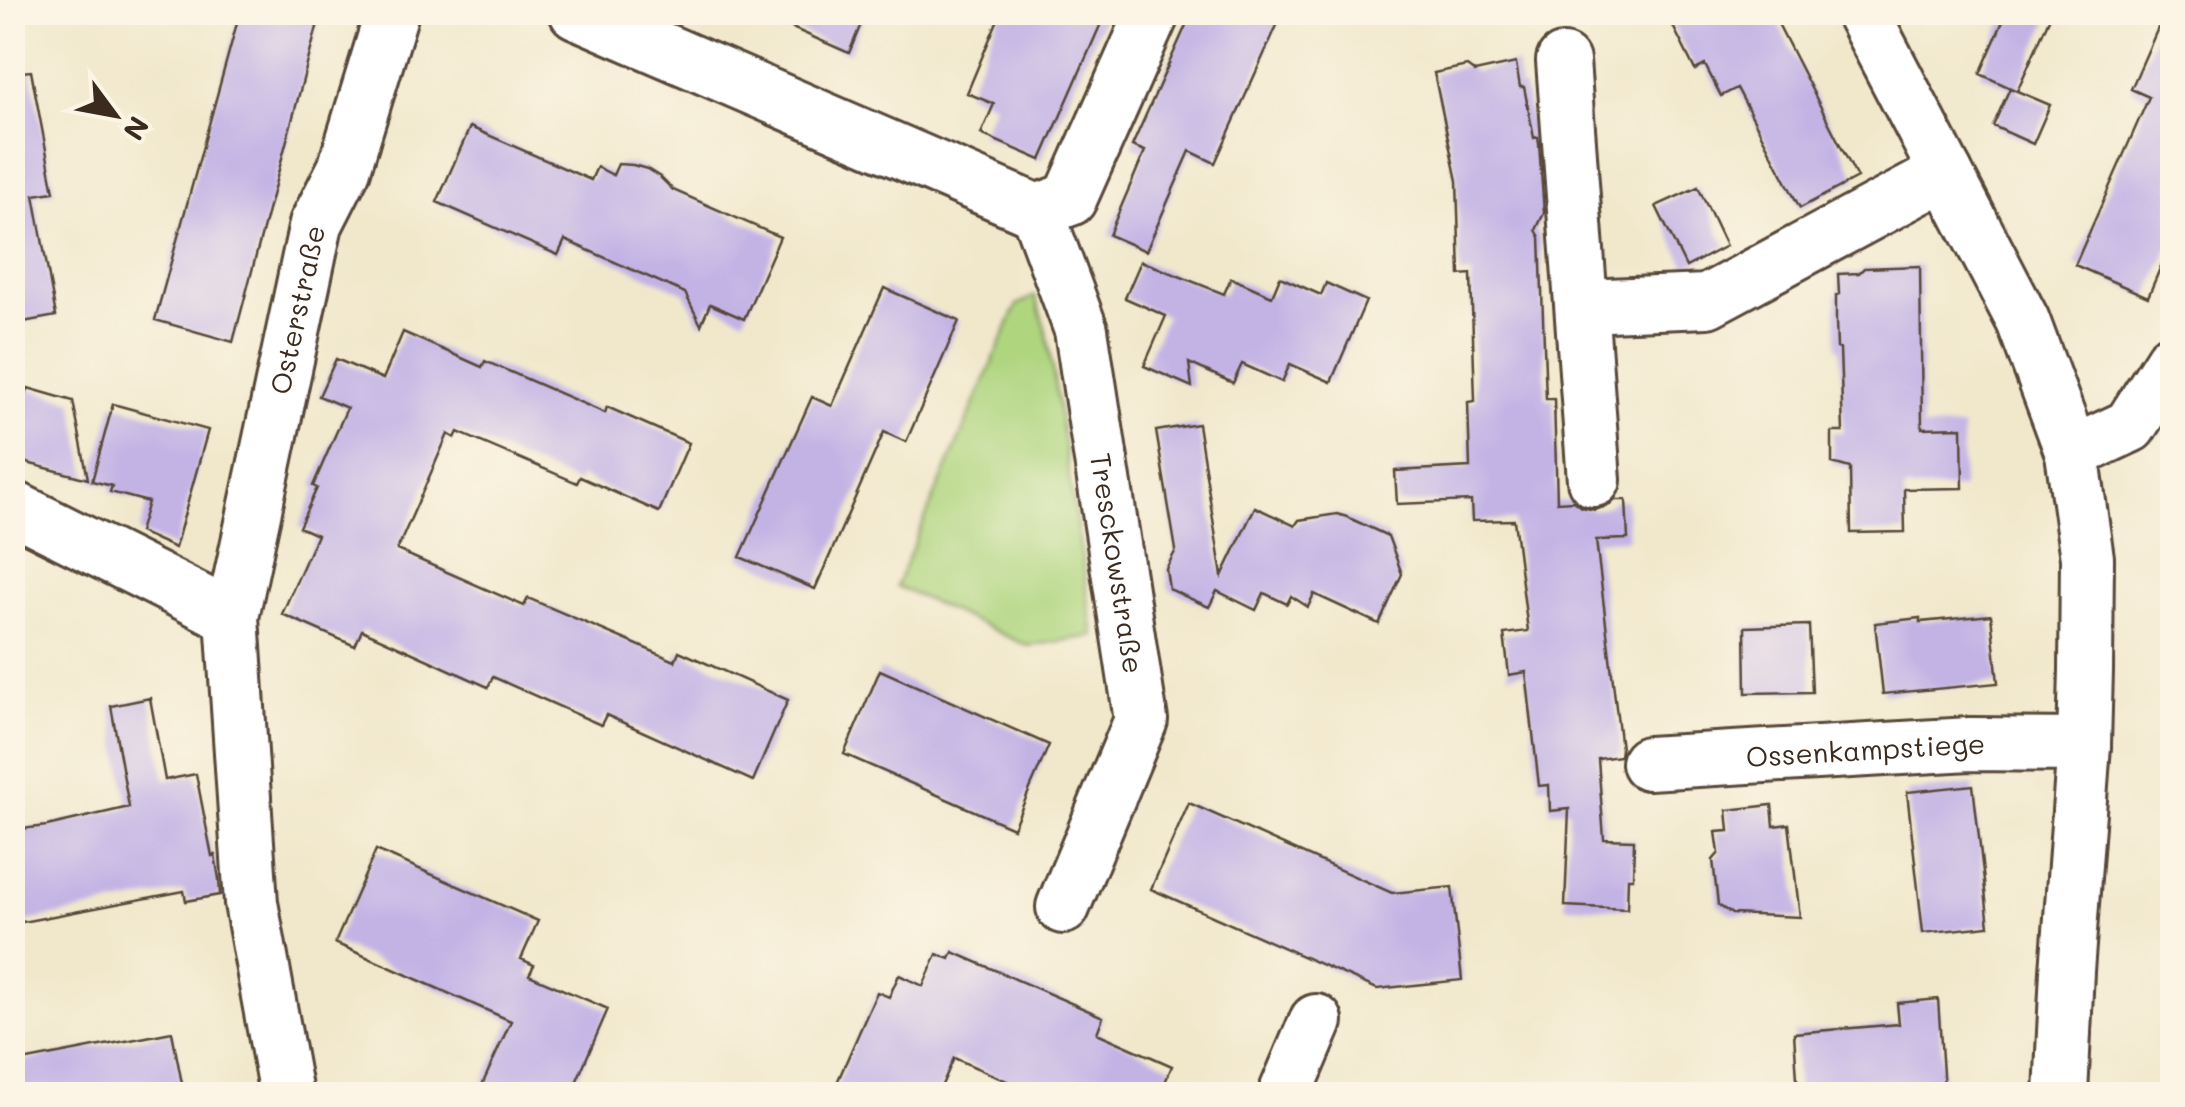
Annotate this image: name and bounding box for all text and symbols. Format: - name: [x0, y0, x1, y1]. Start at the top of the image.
- north arrow: [65, 65, 165, 165]
- text: N: [116, 110, 158, 147]
- street label: Osterstraße: [261, 222, 332, 397]
- street label: Tresckowstraße: [1083, 450, 1153, 676]
- street label: Ossenkampstiege: [1745, 725, 1985, 774]

